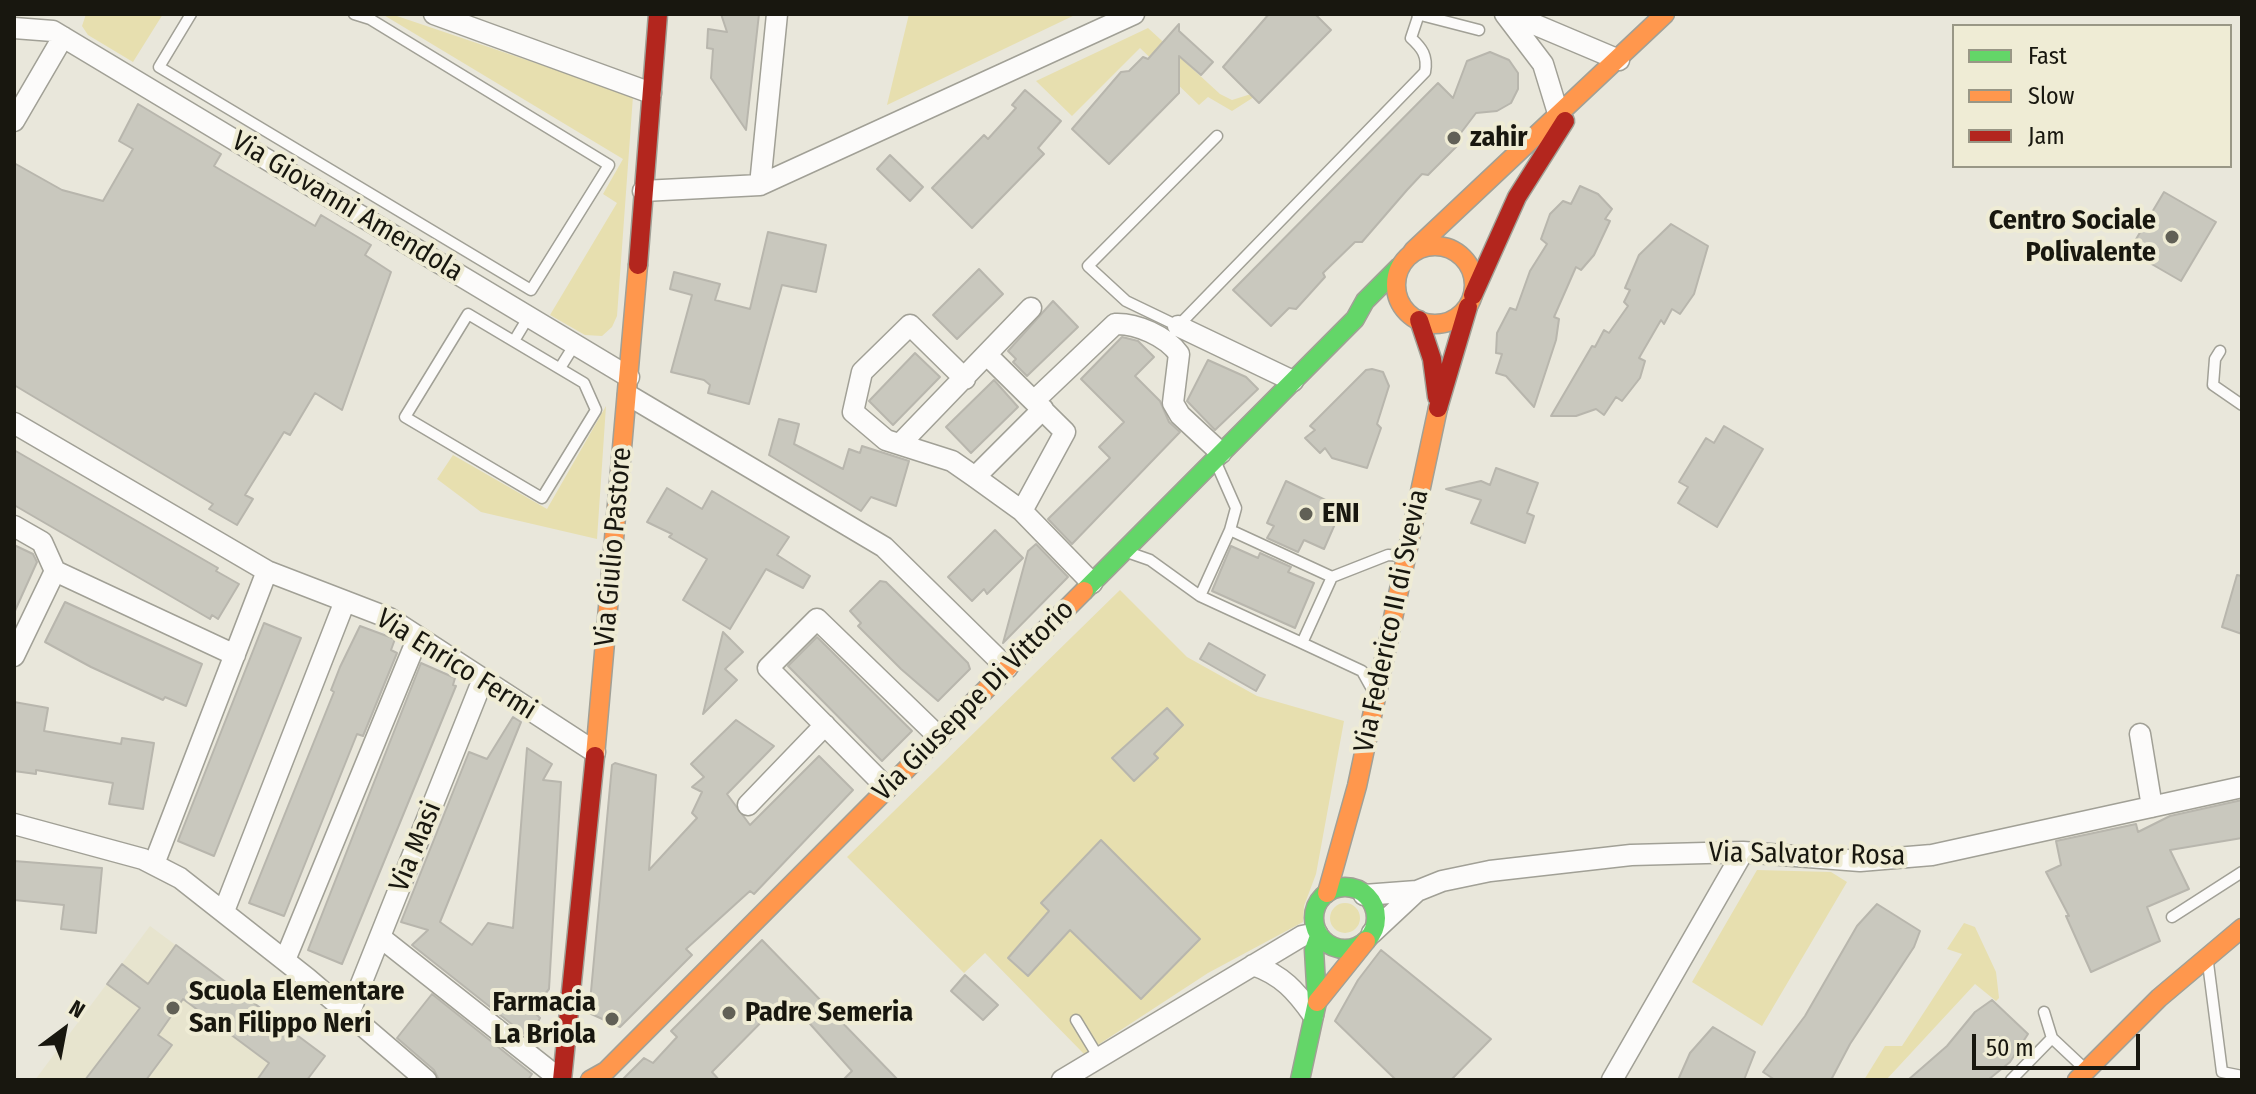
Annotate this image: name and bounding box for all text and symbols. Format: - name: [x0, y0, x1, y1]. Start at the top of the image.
- legend: [1952, 24, 2232, 168]
- text: Fast: [2028, 42, 2067, 70]
- text: Slow: [2028, 82, 2074, 110]
- place label: zahir: [1470, 121, 1528, 155]
- text: Jam: [2028, 122, 2065, 150]
- street label: Via Giovanni Amendola: [225, 125, 469, 289]
- marker: zahir: [1445, 129, 1463, 147]
- place label: Centro Sociale Polivalente: [1989, 204, 2156, 270]
- marker: Centro Sociale Polivalente: [2163, 228, 2181, 246]
- street label: Via Giulio Pastore: [589, 446, 639, 648]
- street label: Via Federico II di Svevia: [1348, 486, 1436, 756]
- place label: ENI: [1322, 497, 1360, 531]
- marker: ENI: [1297, 505, 1315, 523]
- street label: Via Giuseppe Di Vittorio: [866, 593, 1082, 809]
- street label: Via Enrico Fermi: [370, 602, 542, 728]
- street label: Via Masi: [383, 797, 449, 897]
- street label: Via Salvator Rosa: [1708, 836, 1906, 874]
- place label: Scuola Elementare San Filippo Neri: [189, 975, 404, 1041]
- place label: Farmacia La Briola: [493, 986, 596, 1052]
- north arrow: [24, 990, 104, 1070]
- text: N: [64, 994, 90, 1024]
- place label: Padre Semeria: [745, 996, 913, 1030]
- marker: Scuola Elementare San Filippo Neri: [164, 999, 182, 1017]
- marker: Padre Semeria: [720, 1004, 738, 1022]
- marker: Farmacia La Briola: [603, 1010, 621, 1028]
- scale bar: [1976, 1018, 2144, 1068]
- text: 50 m: [1986, 1034, 2034, 1062]

